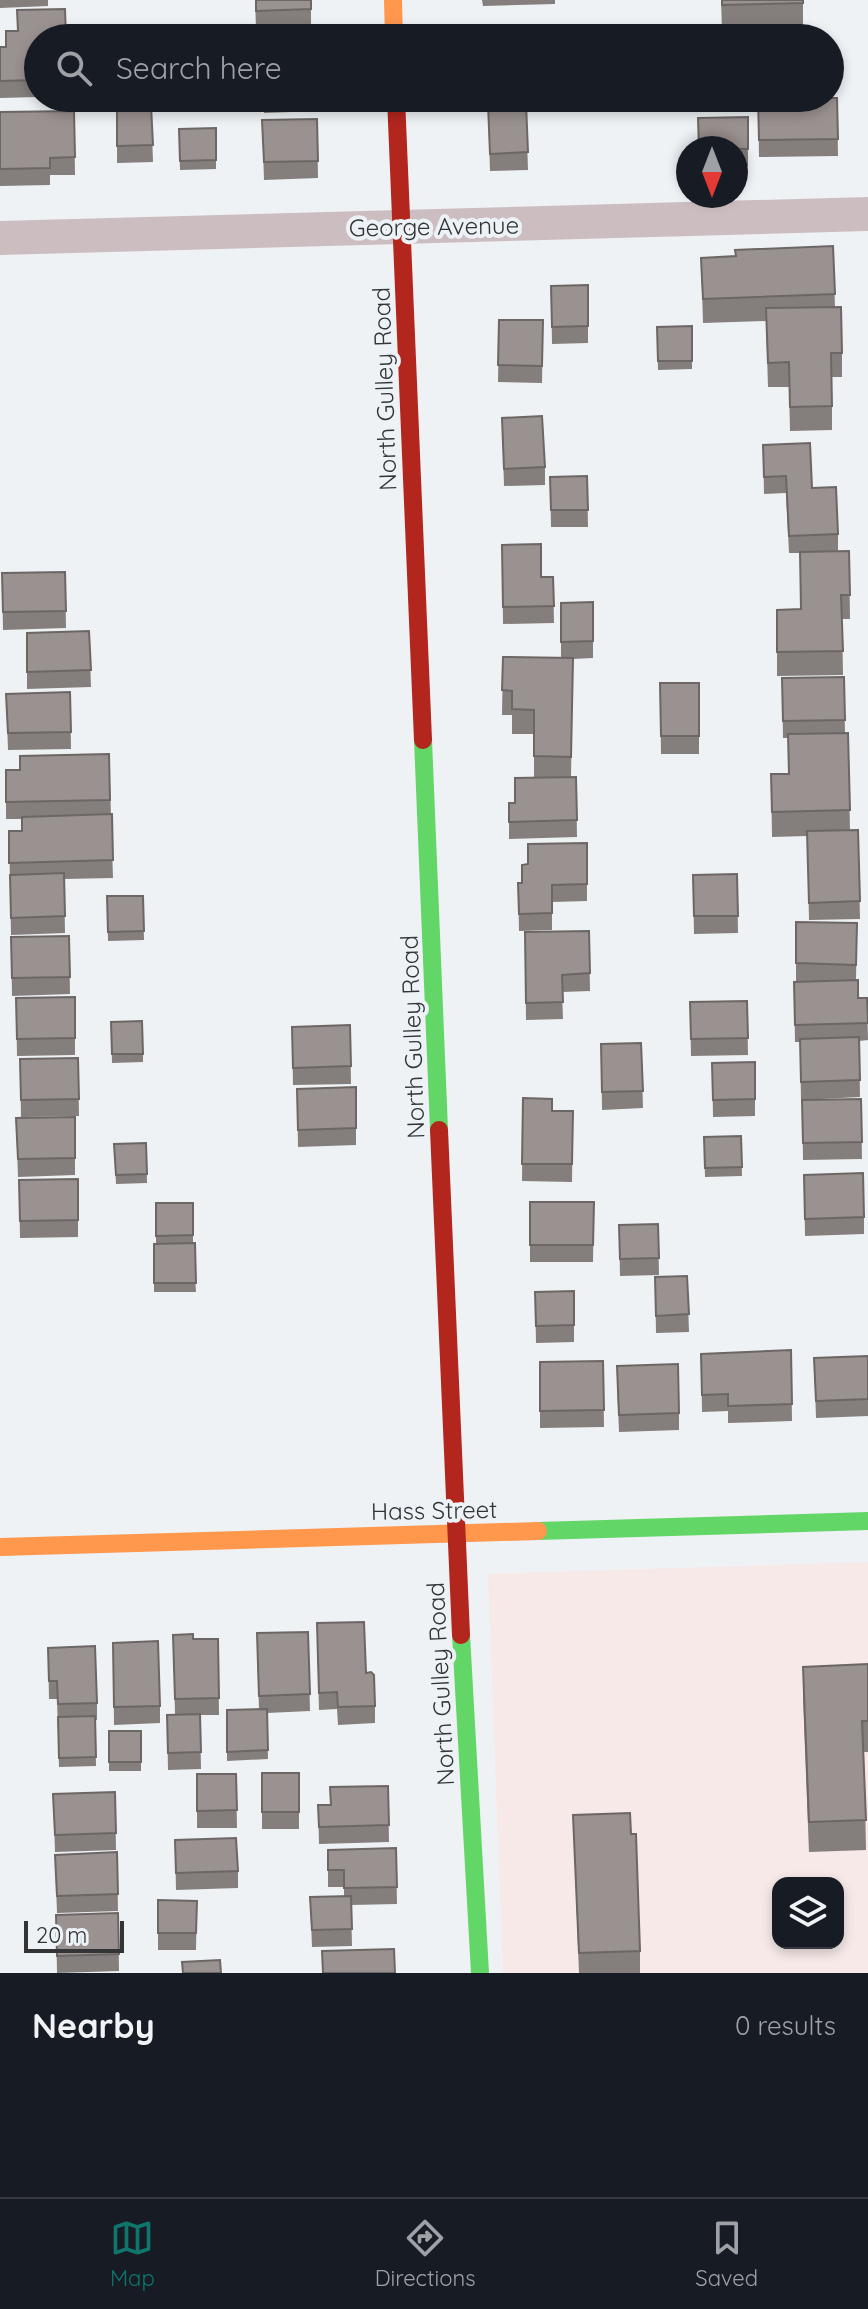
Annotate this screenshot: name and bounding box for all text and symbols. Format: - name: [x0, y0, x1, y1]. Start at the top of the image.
- search box: [24, 24, 844, 112]
- icon: search: [52, 46, 96, 90]
- text: Search here: [116, 49, 282, 87]
- north arrow: [676, 136, 748, 208]
- street label: George Avenue: [349, 210, 519, 242]
- street label: North Gulley Road: [365, 287, 403, 491]
- street label: North Gulley Road: [393, 935, 431, 1139]
- street label: Hass Street: [371, 1494, 497, 1526]
- street label: North Gulley Road: [420, 1581, 460, 1787]
- map controls: [772, 1877, 844, 1949]
- button: layers: [772, 1877, 844, 1949]
- scale bar: [24, 1917, 124, 1953]
- text: 20 m: [36, 1921, 87, 1949]
- text: Nearby: [32, 2004, 155, 2047]
- text: 0 results: [735, 2009, 836, 2042]
- tab: Map: [110, 2216, 155, 2292]
- tab: Directions: [375, 2216, 475, 2292]
- tab: Saved: [695, 2216, 758, 2292]

